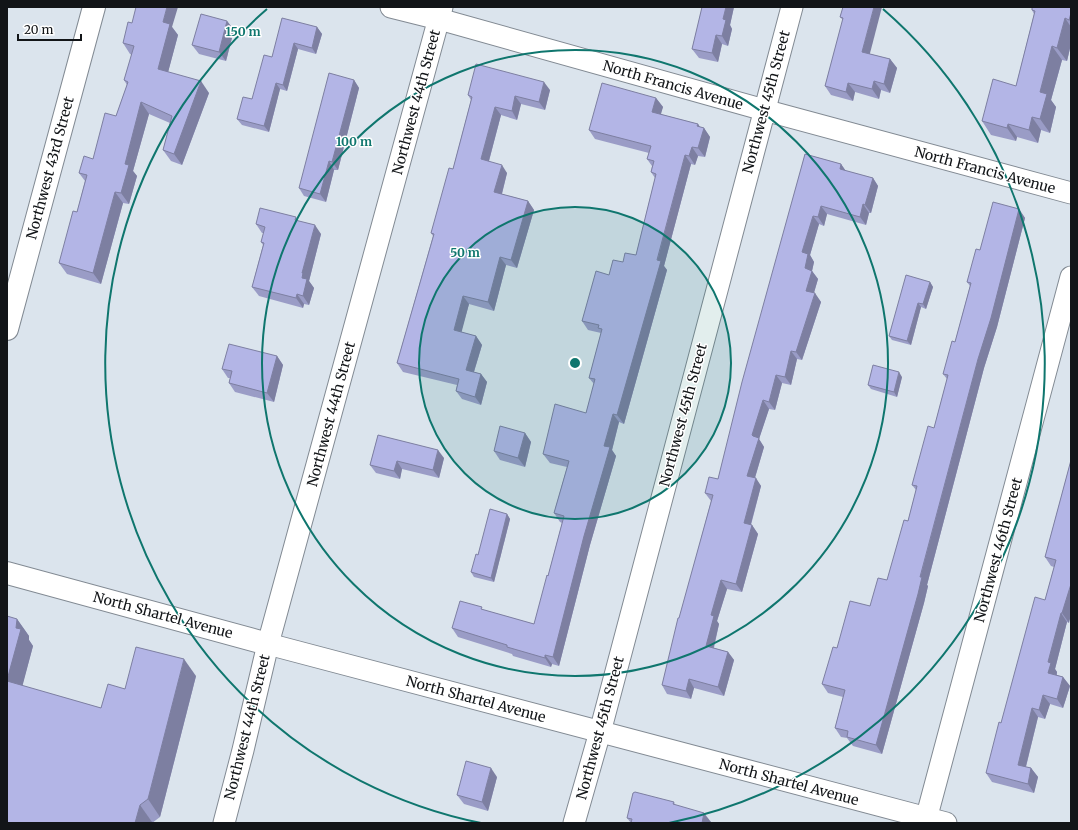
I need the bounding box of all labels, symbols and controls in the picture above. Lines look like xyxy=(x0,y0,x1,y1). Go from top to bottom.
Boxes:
scale bar xyxy=(18,16,81,42)
text: 20 m xyxy=(24,22,53,37)
text: 150 m xyxy=(226,24,261,39)
street label: Northwest 44th Street xyxy=(388,27,444,176)
street label: Northwest 45th Street xyxy=(738,28,794,176)
street label: North Francis Avenue xyxy=(601,56,745,114)
street label: Northwest 43rd Street xyxy=(22,94,78,241)
text: 100 m xyxy=(336,134,372,149)
street label: North Francis Avenue xyxy=(913,143,1057,197)
text: 50 m xyxy=(450,245,480,260)
street label: Northwest 44th Street xyxy=(303,339,359,488)
street label: Northwest 45th Street xyxy=(655,341,711,489)
centre of rings xyxy=(568,356,582,370)
street label: Northwest 46th Street xyxy=(970,475,1026,624)
street label: North Shartel Avenue xyxy=(91,588,235,642)
street label: Northwest 44th Street xyxy=(220,652,274,802)
street label: Northwest 45th Street xyxy=(572,654,628,802)
street label: North Shartel Avenue xyxy=(404,672,548,726)
street label: North Shartel Avenue xyxy=(717,755,861,809)

